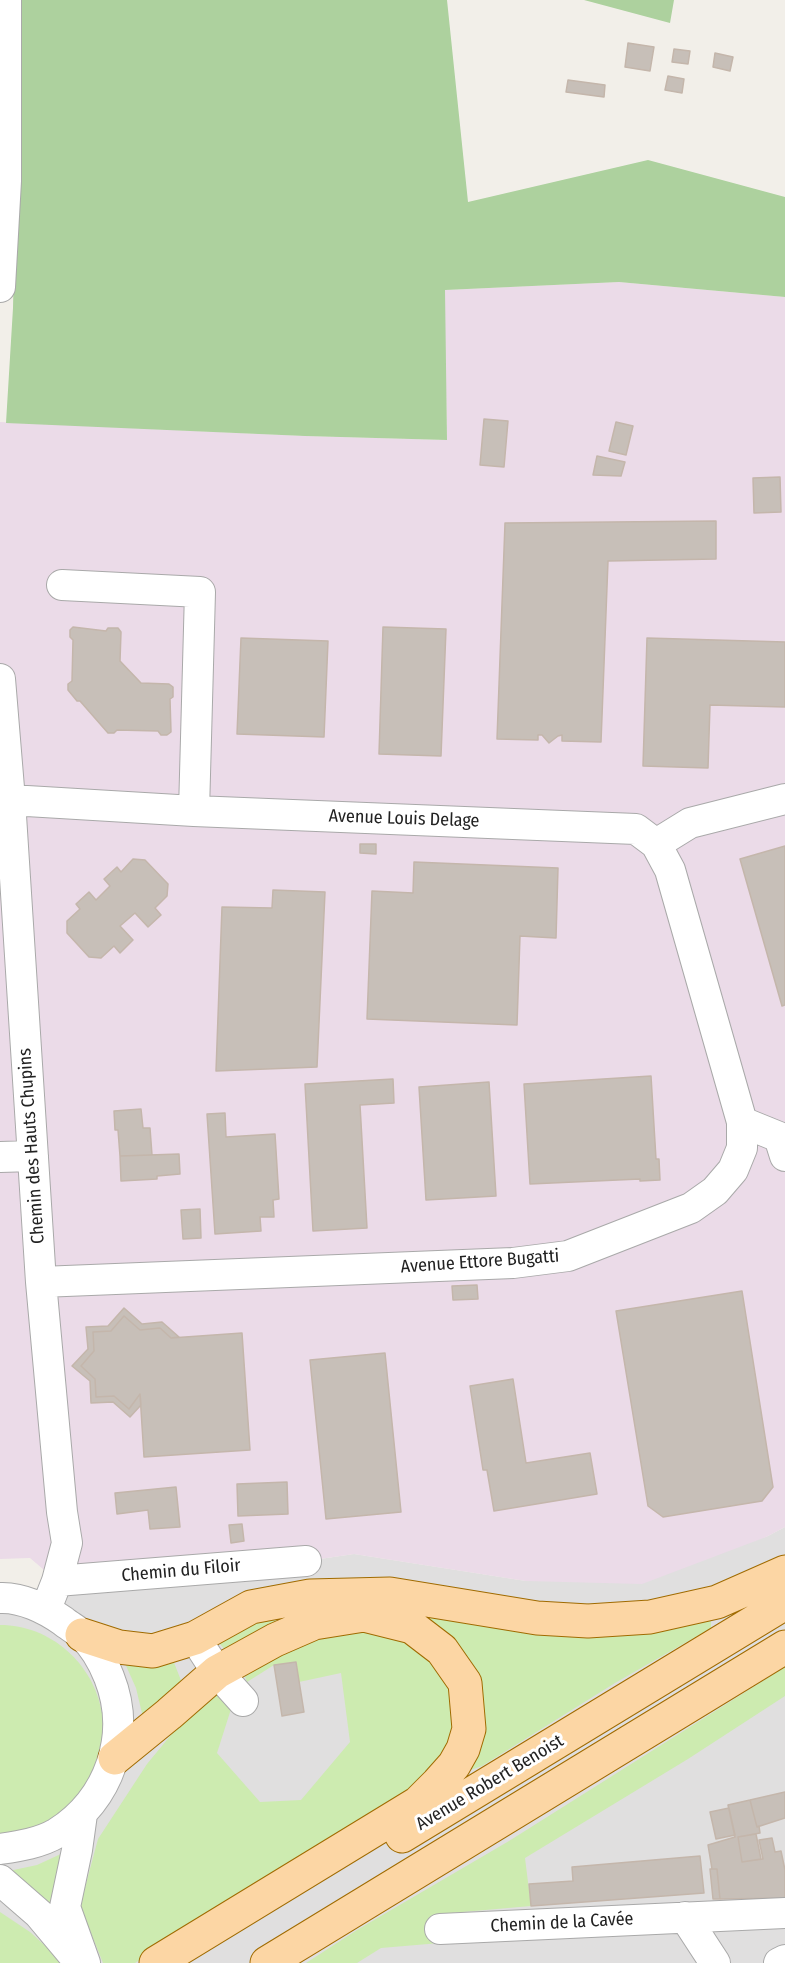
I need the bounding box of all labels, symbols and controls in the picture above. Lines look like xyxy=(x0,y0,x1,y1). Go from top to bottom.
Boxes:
street label: Avenue Louis Delage xyxy=(328,806,480,832)
street label: Chemin des Hauts Chupins xyxy=(14,1047,50,1245)
street label: Avenue Ettore Bugatti xyxy=(400,1246,560,1278)
street label: Chemin du Filoir xyxy=(121,1555,241,1587)
street label: Avenue Robert Benoist xyxy=(412,1730,568,1836)
street label: Chemin de la Cavée xyxy=(490,1908,634,1938)

